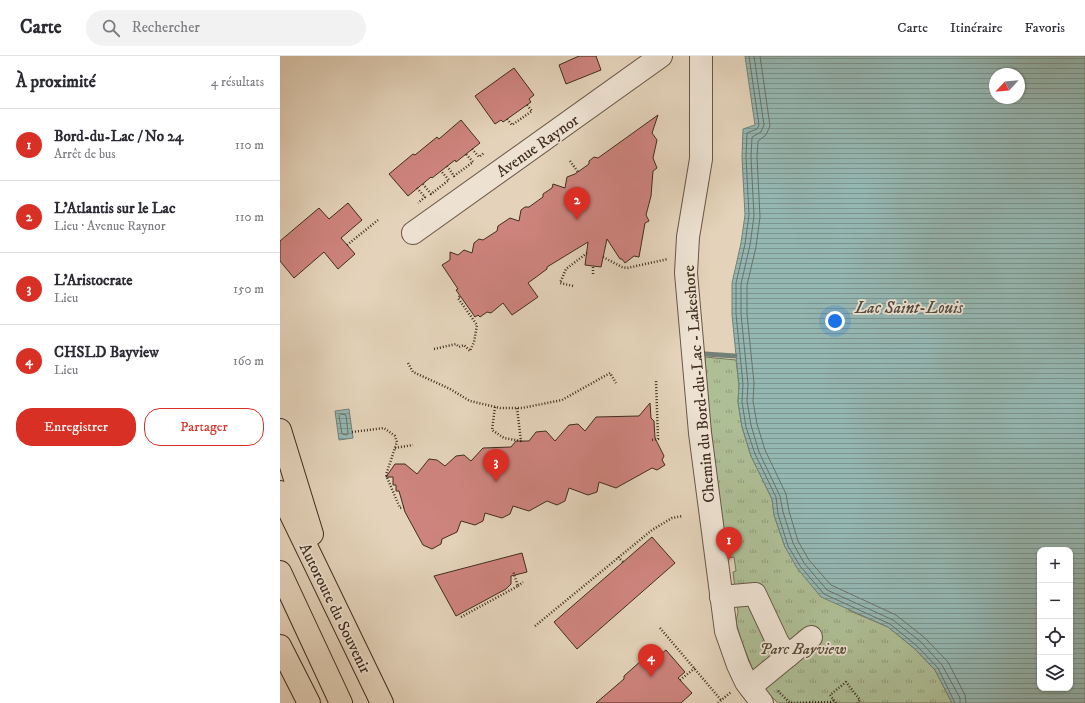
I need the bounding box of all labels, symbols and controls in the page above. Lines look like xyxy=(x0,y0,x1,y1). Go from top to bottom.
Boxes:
search box xyxy=(86,10,366,46)
text: Carte xyxy=(20,16,62,39)
icon: search xyxy=(100,17,122,39)
text: Rechercher xyxy=(132,18,200,37)
text: Carte xyxy=(897,19,928,37)
text: Itinéraire xyxy=(950,19,1003,37)
text: Favoris xyxy=(1025,19,1065,37)
north arrow xyxy=(989,68,1025,104)
text: À proximité xyxy=(16,71,96,93)
text: 4 résultats xyxy=(211,74,264,90)
street label: Avenue Raynor xyxy=(492,110,583,182)
text: Bord-du-Lac / No 24 xyxy=(54,127,183,146)
text: 1 xyxy=(27,137,31,153)
text: 110 m xyxy=(235,137,264,153)
text: Arrêt de bus xyxy=(54,146,116,162)
pin: 2 xyxy=(564,187,590,220)
text: L'Atlantis sur le Lac xyxy=(54,199,175,218)
text: 2 xyxy=(26,209,32,225)
text: 110 m xyxy=(235,209,264,225)
text: Lieu · Avenue Raynor xyxy=(54,218,165,234)
street label: Chemin du Bord-du-Lac - Lakeshore xyxy=(679,264,719,504)
text: L'Aristocrate xyxy=(54,271,133,290)
text: 3 xyxy=(27,281,31,297)
text: 150 m xyxy=(233,281,264,297)
text: Lieu xyxy=(54,290,78,306)
water label: Lac Saint-Louis xyxy=(854,297,964,319)
your location xyxy=(825,311,845,331)
text: CHSLD Bayview xyxy=(54,343,159,362)
text: 4 xyxy=(25,353,33,369)
text: 160 m xyxy=(233,353,264,369)
text: Lieu xyxy=(54,362,78,378)
button: Enregistrer xyxy=(16,408,136,446)
button: Partager xyxy=(144,408,264,446)
pin: 3 xyxy=(483,449,509,482)
pin: 1 xyxy=(716,527,742,560)
street label: Autoroute du Souvenir xyxy=(295,540,375,677)
map controls xyxy=(1037,547,1073,691)
button: + xyxy=(1037,547,1073,583)
button: − xyxy=(1037,583,1073,619)
button: locate xyxy=(1037,619,1073,655)
park label: Parc Bayview xyxy=(759,639,847,659)
pin: 4 xyxy=(638,644,664,677)
button: layers xyxy=(1037,655,1073,691)

